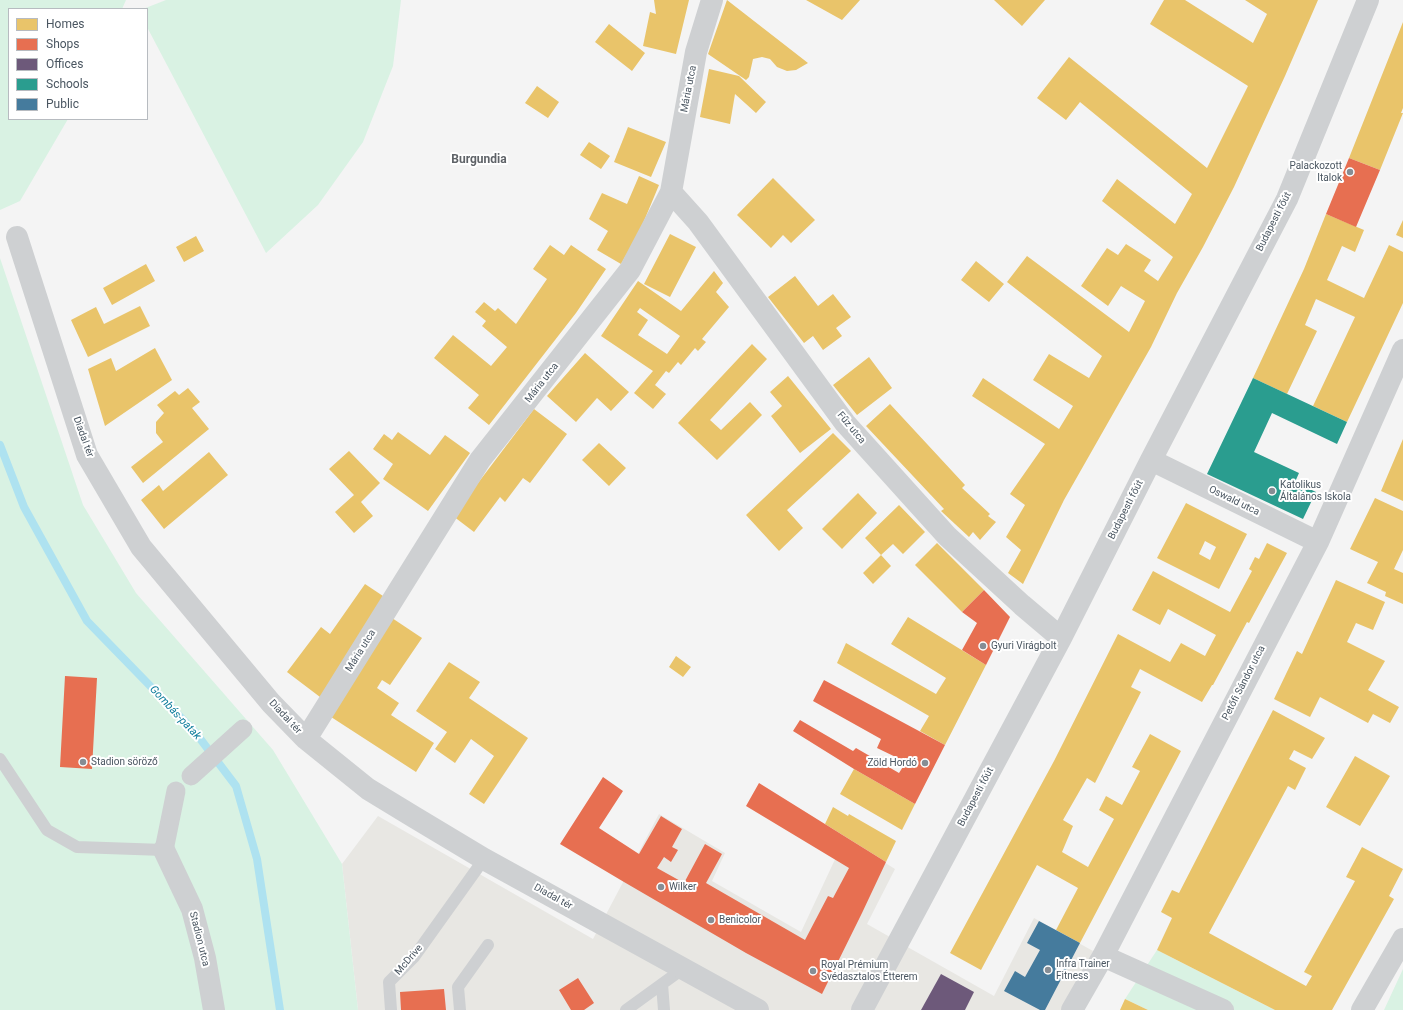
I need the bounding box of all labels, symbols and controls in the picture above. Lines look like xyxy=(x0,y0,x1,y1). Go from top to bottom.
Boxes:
legend xyxy=(8,8,148,120)
text: Homes xyxy=(46,17,84,31)
text: Shops xyxy=(46,37,80,51)
text: Offices xyxy=(46,57,83,71)
street label: Mária utca xyxy=(679,65,699,113)
text: Schools xyxy=(46,77,89,91)
text: Public xyxy=(46,97,79,111)
district label: Burgundia xyxy=(451,153,507,167)
place label: Palackozott Italok xyxy=(1289,160,1342,184)
marker: Palackozott Italok xyxy=(1345,167,1355,177)
street label: Budapesti főút xyxy=(1254,190,1294,254)
street label: Mária utca xyxy=(523,361,561,405)
street label: Fűz utca xyxy=(834,410,868,446)
street label: Diadal tér xyxy=(70,415,96,459)
street label: Budapesti főút xyxy=(1106,478,1146,542)
place label: Katolikus Általános Iskola xyxy=(1280,479,1351,502)
street label: Oswald utca xyxy=(1207,484,1261,518)
marker: Katolikus Általános Iskola xyxy=(1267,486,1277,496)
street label: Mária utca xyxy=(343,628,379,674)
place label: Gyuri Virágbolt xyxy=(991,640,1056,652)
marker: Gyuri Virágbolt xyxy=(978,641,988,651)
street label: Petőfi Sándor utca xyxy=(1220,644,1268,722)
water label: Gombás-patak xyxy=(146,683,204,743)
street label: Diadal tér xyxy=(266,697,304,737)
place label: Stadion söröző xyxy=(91,756,158,768)
marker: Stadion söröző xyxy=(78,757,88,767)
place label: Zöld Hordó xyxy=(867,757,917,769)
marker: Zöld Hordó xyxy=(920,758,930,768)
street label: Budapesti főút xyxy=(955,765,997,829)
street label: Diadal tér xyxy=(532,881,574,913)
place label: Wilker xyxy=(669,881,696,893)
marker: Wilker xyxy=(656,882,666,892)
street label: Stadion utca xyxy=(186,910,212,968)
place label: Benicolor xyxy=(719,914,761,926)
marker: Benicolor xyxy=(706,915,716,925)
street label: McDrive xyxy=(393,942,425,978)
place label: Infra Trainer Fitness xyxy=(1056,958,1110,982)
place label: Royal Prémium Svédasztalos Étterem xyxy=(821,959,918,982)
marker: Infra Trainer Fitness xyxy=(1043,965,1053,975)
marker: Royal Prémium Svédasztalos Étterem xyxy=(808,966,818,976)

